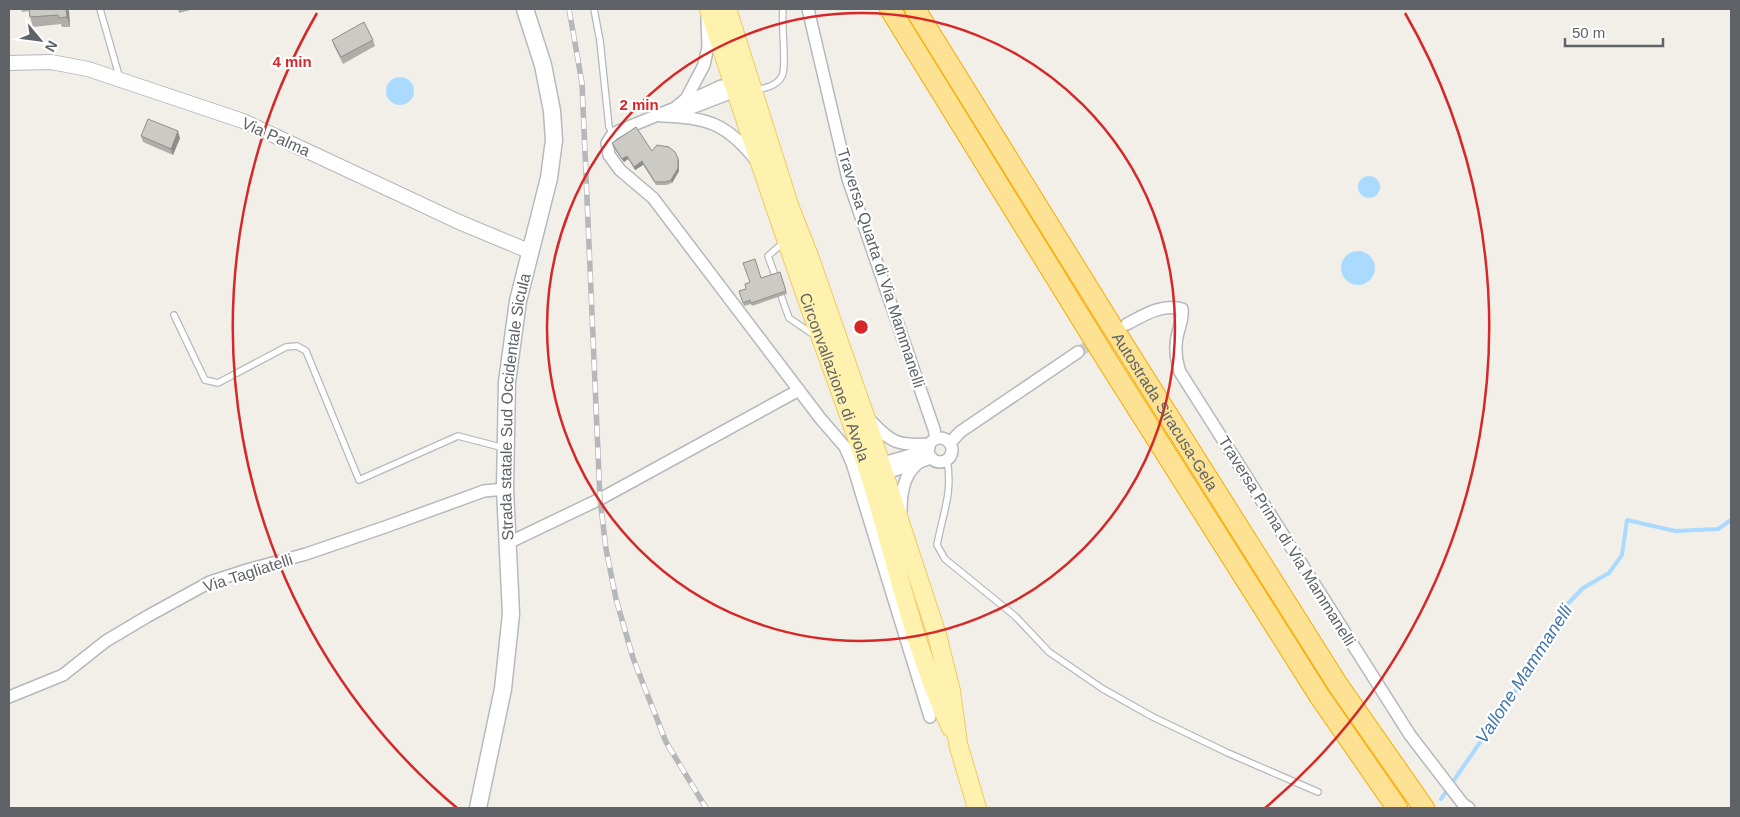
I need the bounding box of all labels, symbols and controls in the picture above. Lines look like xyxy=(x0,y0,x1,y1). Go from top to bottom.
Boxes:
north arrow xyxy=(15,15,65,65)
scale bar xyxy=(1565,15,1662,47)
text: 50 m xyxy=(1572,24,1605,41)
text: N xyxy=(42,38,61,55)
text: 4 min xyxy=(272,53,312,70)
text: 2 min xyxy=(619,96,659,113)
street label: Via Palma xyxy=(239,114,313,160)
street label: Traversa Quarta di Via Mammanelli xyxy=(834,146,928,390)
street label: Strada statale Sud Occidentale Sicula xyxy=(497,271,533,541)
street label: Circonvallazione di Avola xyxy=(797,291,873,464)
centre of rings xyxy=(852,318,870,336)
street label: Autostrada Siracusa-Gela xyxy=(1110,329,1222,494)
street label: Traversa Prima di Via Mammanelli xyxy=(1215,433,1359,649)
street label: Via Tagliatelli xyxy=(201,551,295,595)
water label: Vallone Mammanelli xyxy=(1472,600,1577,747)

